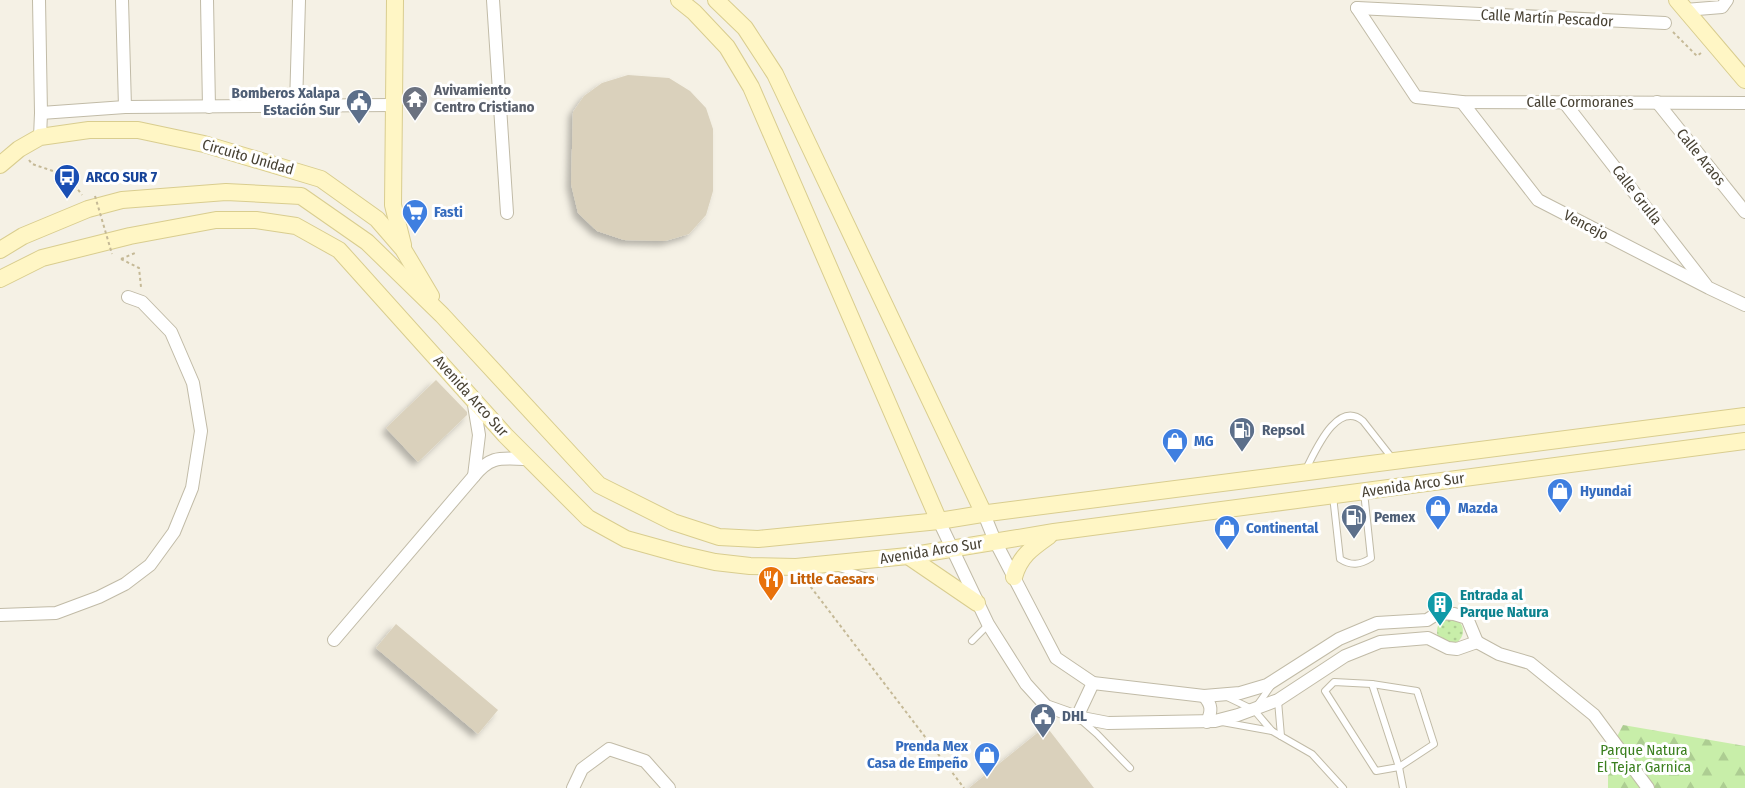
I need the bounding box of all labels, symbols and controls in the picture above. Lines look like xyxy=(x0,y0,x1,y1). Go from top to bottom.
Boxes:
street label: Calle Martín Pescador xyxy=(1480,6,1615,31)
place label: Avivamiento Centro Cristiano xyxy=(433,81,535,116)
place label: Bomberos Xalapa Estación Sur xyxy=(232,84,341,119)
temple icon: Avivamiento Centro Cristiano xyxy=(400,84,430,122)
public building icon: Bomberos Xalapa Estación Sur xyxy=(344,87,374,125)
street label: Calle Cormoranes xyxy=(1526,93,1634,111)
street label: Calle Araos xyxy=(1673,125,1729,189)
street label: Circuito Unidad xyxy=(200,135,296,179)
bus stop icon: ARCO SUR 7 xyxy=(52,162,82,200)
street label: Calle Grulla xyxy=(1608,162,1666,228)
place label: ARCO SUR 7 xyxy=(85,168,158,186)
supermarket icon: Fasti xyxy=(400,197,430,235)
place label: Fasti xyxy=(434,203,463,221)
street label: Vencejo xyxy=(1561,206,1611,244)
street label: Avenida Arco Sur xyxy=(430,352,513,441)
fuel station icon: Repsol xyxy=(1227,415,1257,453)
place label: Repsol xyxy=(1262,421,1306,439)
shop icon: MG xyxy=(1160,426,1190,464)
place label: MG xyxy=(1194,432,1214,450)
street label: Avenida Arco Sur xyxy=(1361,469,1466,501)
shop icon: Hyundai xyxy=(1545,476,1575,514)
place label: Hyundai xyxy=(1580,482,1631,500)
shop icon: Mazda xyxy=(1423,493,1453,531)
place label: Mazda xyxy=(1458,499,1499,517)
fuel station icon: Pemex xyxy=(1339,502,1369,540)
place label: Pemex xyxy=(1374,508,1416,526)
shop icon: Continental xyxy=(1212,513,1242,551)
place label: Continental xyxy=(1246,519,1319,537)
street label: Avenida Arco Sur xyxy=(879,534,984,568)
restaurant icon: Little Caesars xyxy=(756,564,786,602)
place label: Little Caesars xyxy=(790,570,875,588)
place label: Entrada al Parque Natura xyxy=(1460,586,1549,621)
building icon: Entrada al Parque Natura xyxy=(1425,589,1455,627)
public building icon: DHL xyxy=(1028,701,1058,739)
place label: DHL xyxy=(1062,707,1087,725)
place label: Prenda Mex Casa de Empeño xyxy=(867,737,969,772)
shop icon: Prenda Mex Casa de Empeño xyxy=(972,740,1002,778)
park label: Parque Natura El Tejar Garnica xyxy=(1597,741,1691,776)

